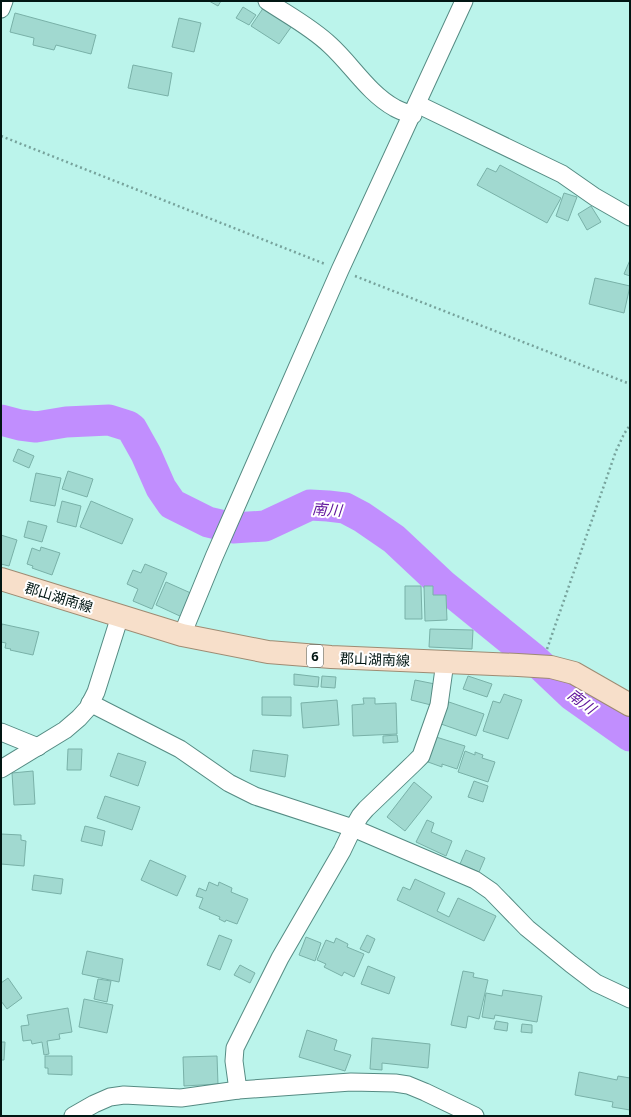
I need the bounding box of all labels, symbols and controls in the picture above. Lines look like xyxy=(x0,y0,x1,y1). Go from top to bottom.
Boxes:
water label: 南川 xyxy=(311,498,345,520)
street label: 郡山湖南線 xyxy=(23,578,95,616)
road number: 6 xyxy=(307,645,323,667)
street label: 郡山湖南線 xyxy=(340,648,410,670)
water label: 南川 xyxy=(564,684,602,719)

